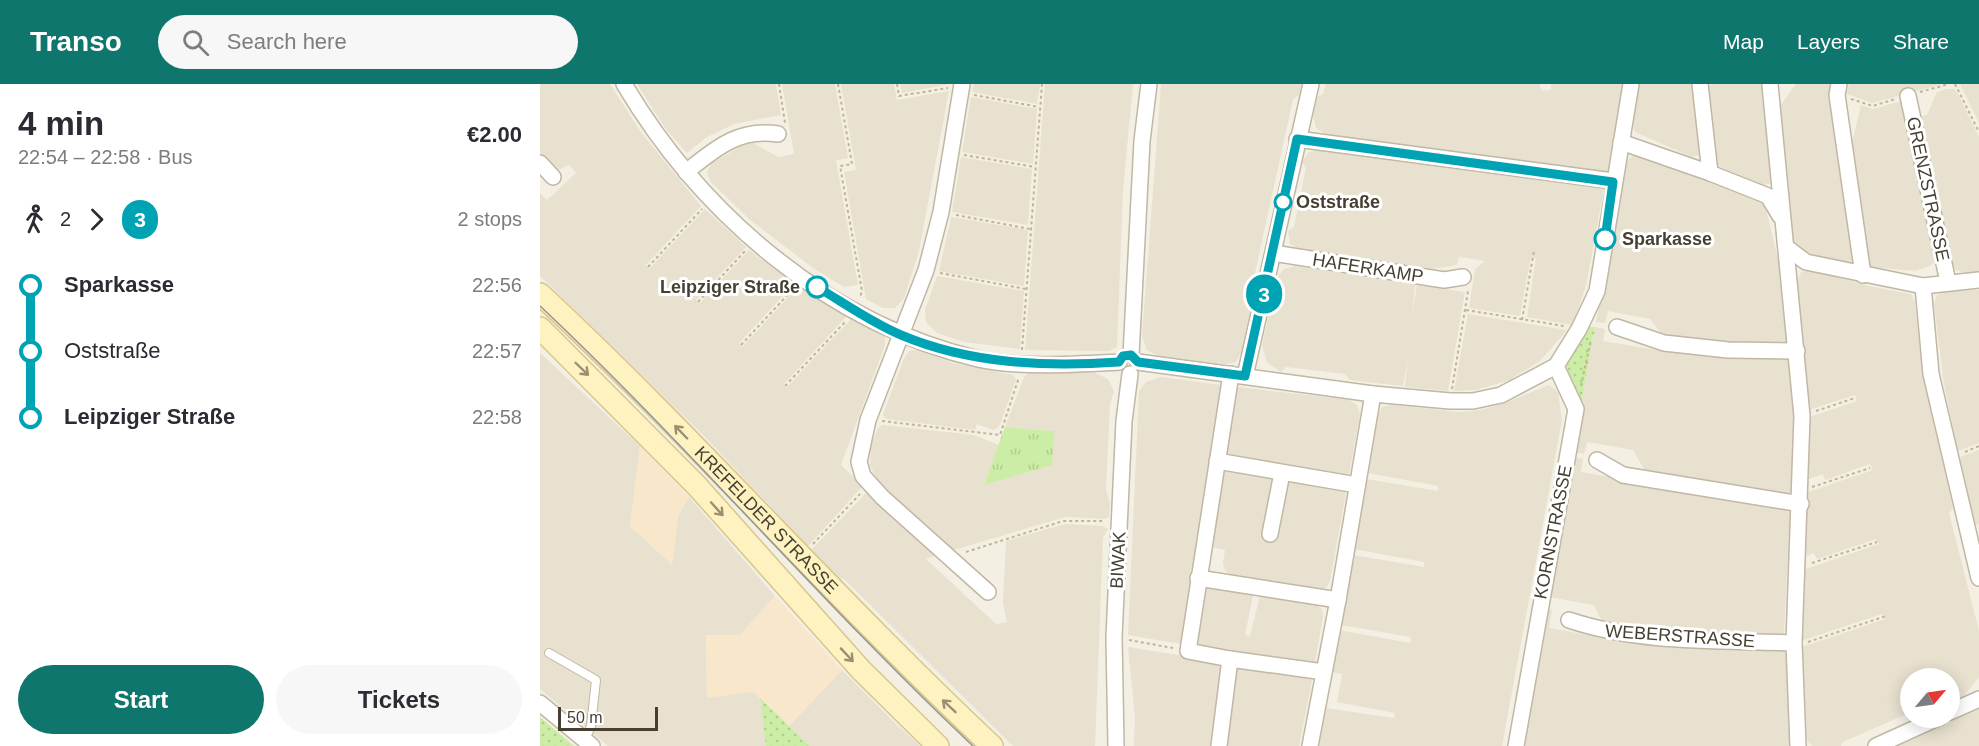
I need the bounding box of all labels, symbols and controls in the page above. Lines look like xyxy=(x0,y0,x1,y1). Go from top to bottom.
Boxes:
search box xyxy=(158,15,578,69)
text: Transo xyxy=(30,26,122,57)
icon: search xyxy=(179,26,212,59)
text: Search here xyxy=(227,29,347,54)
text: Map xyxy=(1723,30,1764,53)
text: Layers xyxy=(1797,30,1860,53)
text: Share xyxy=(1893,30,1949,53)
text: 4 min xyxy=(18,105,104,142)
street label: GRENZSTRASSE xyxy=(1903,115,1953,263)
text: €2.00 xyxy=(467,122,522,147)
text: 22:54 – 22:58 · Bus xyxy=(18,146,193,168)
place label: Oststraße xyxy=(1296,192,1380,212)
marker: Oststraße xyxy=(1274,193,1292,211)
icon: walk xyxy=(18,203,51,236)
icon: forward xyxy=(80,203,113,236)
text: 2 xyxy=(60,208,71,230)
text: 3 xyxy=(134,208,146,231)
text: 2 stops xyxy=(458,208,522,230)
marker: Sparkasse xyxy=(1594,228,1616,250)
place label: Sparkasse xyxy=(1622,229,1712,249)
street label: HAFERKAMP xyxy=(1311,249,1425,287)
text: Sparkasse xyxy=(64,272,174,297)
text: 22:56 xyxy=(472,274,522,296)
line badge: 3 xyxy=(1244,274,1284,314)
marker: Leipziger Straße xyxy=(806,276,828,298)
place label: Leipziger Straße xyxy=(660,277,800,297)
text: 3 xyxy=(1258,283,1270,306)
text: Oststraße xyxy=(64,338,161,363)
text: 22:57 xyxy=(472,340,522,362)
one-way arrow xyxy=(575,362,590,376)
text: Leipziger Straße xyxy=(64,404,235,429)
text: 22:58 xyxy=(472,406,522,428)
one-way arrow xyxy=(673,424,688,439)
street label: KREFELDER STRASSE xyxy=(691,442,842,598)
street label: KORNSTRASSE xyxy=(1530,463,1576,601)
one-way arrow xyxy=(710,502,725,517)
street label: BIWAK xyxy=(1107,531,1129,589)
street label: WEBERSTRASSE xyxy=(1604,621,1756,651)
one-way arrow xyxy=(840,647,854,662)
button: Start xyxy=(18,665,264,734)
button: Tickets xyxy=(276,665,522,734)
north arrow xyxy=(1900,668,1960,728)
map controls xyxy=(1900,668,1960,728)
one-way arrow xyxy=(942,699,957,713)
scale bar xyxy=(558,704,658,732)
text: 50 m xyxy=(567,709,603,726)

